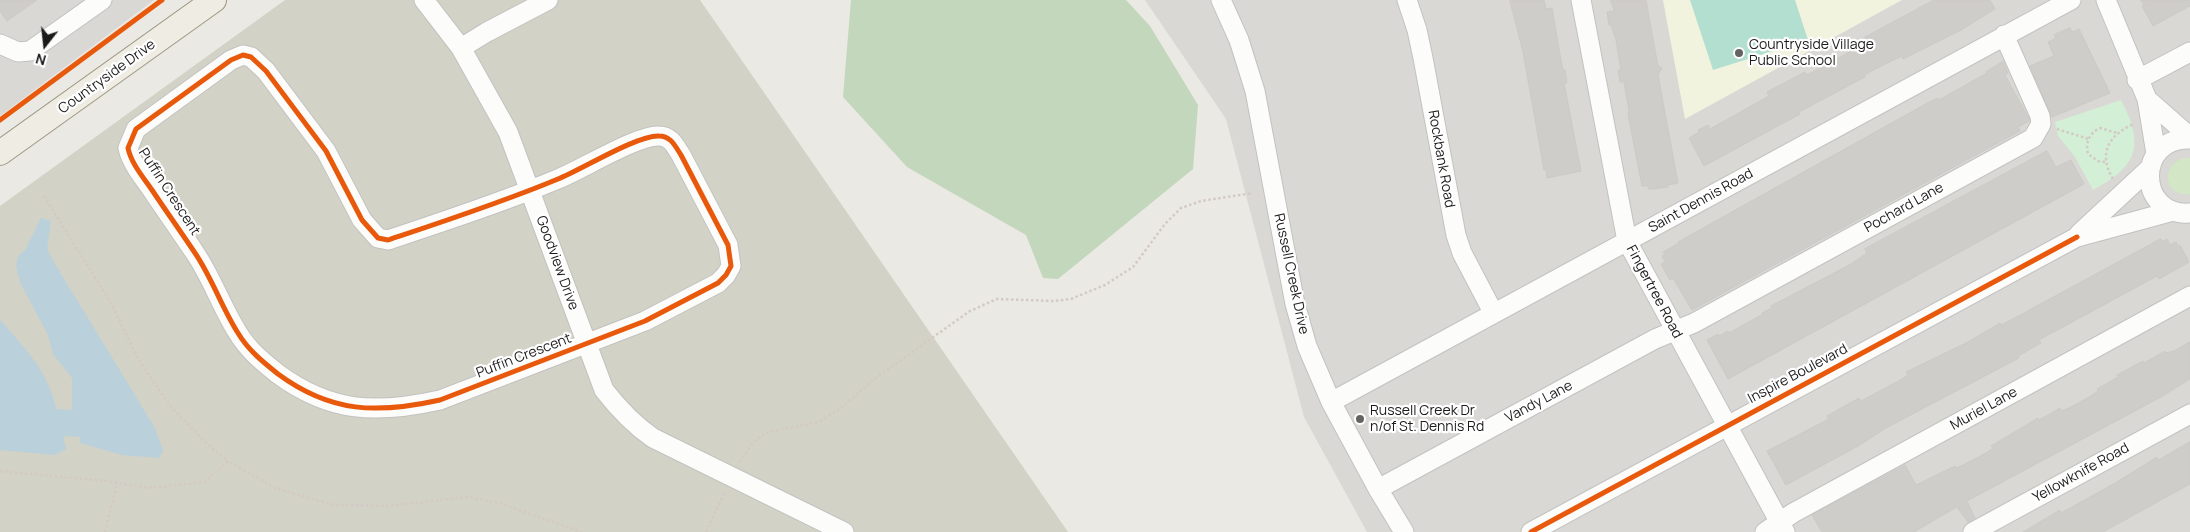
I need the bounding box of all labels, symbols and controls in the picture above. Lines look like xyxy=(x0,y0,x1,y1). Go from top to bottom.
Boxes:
north arrow xyxy=(20,20,70,70)
street label: Countryside Drive xyxy=(55,36,159,118)
place label: Countryside Village Public School xyxy=(1749,37,1874,70)
marker: Countryside Village Public School xyxy=(1733,47,1745,59)
text: N xyxy=(33,49,48,70)
street label: Rockbank Road xyxy=(1424,109,1458,209)
street label: Puffin Crescent xyxy=(135,145,203,239)
street label: Saint Dennis Road xyxy=(1646,165,1756,237)
street label: Pochard Lane xyxy=(1861,179,1947,237)
street label: Russell Creek Drive xyxy=(1270,212,1312,336)
street label: Goodview Drive xyxy=(532,213,582,313)
street label: Fingertree Road xyxy=(1622,243,1686,341)
street label: Puffin Crescent xyxy=(474,330,574,382)
street label: Inspire Boulevard xyxy=(1745,341,1851,407)
street label: Vandy Lane xyxy=(1503,377,1575,427)
street label: Muriel Lane xyxy=(1948,384,2020,434)
place label: Russell Creek Dr n/of St. Dennis Rd xyxy=(1370,403,1484,436)
marker: Russell Creek Dr n/of St. Dennis Rd xyxy=(1354,413,1366,425)
street label: Yellowknife Road xyxy=(2030,440,2132,506)

